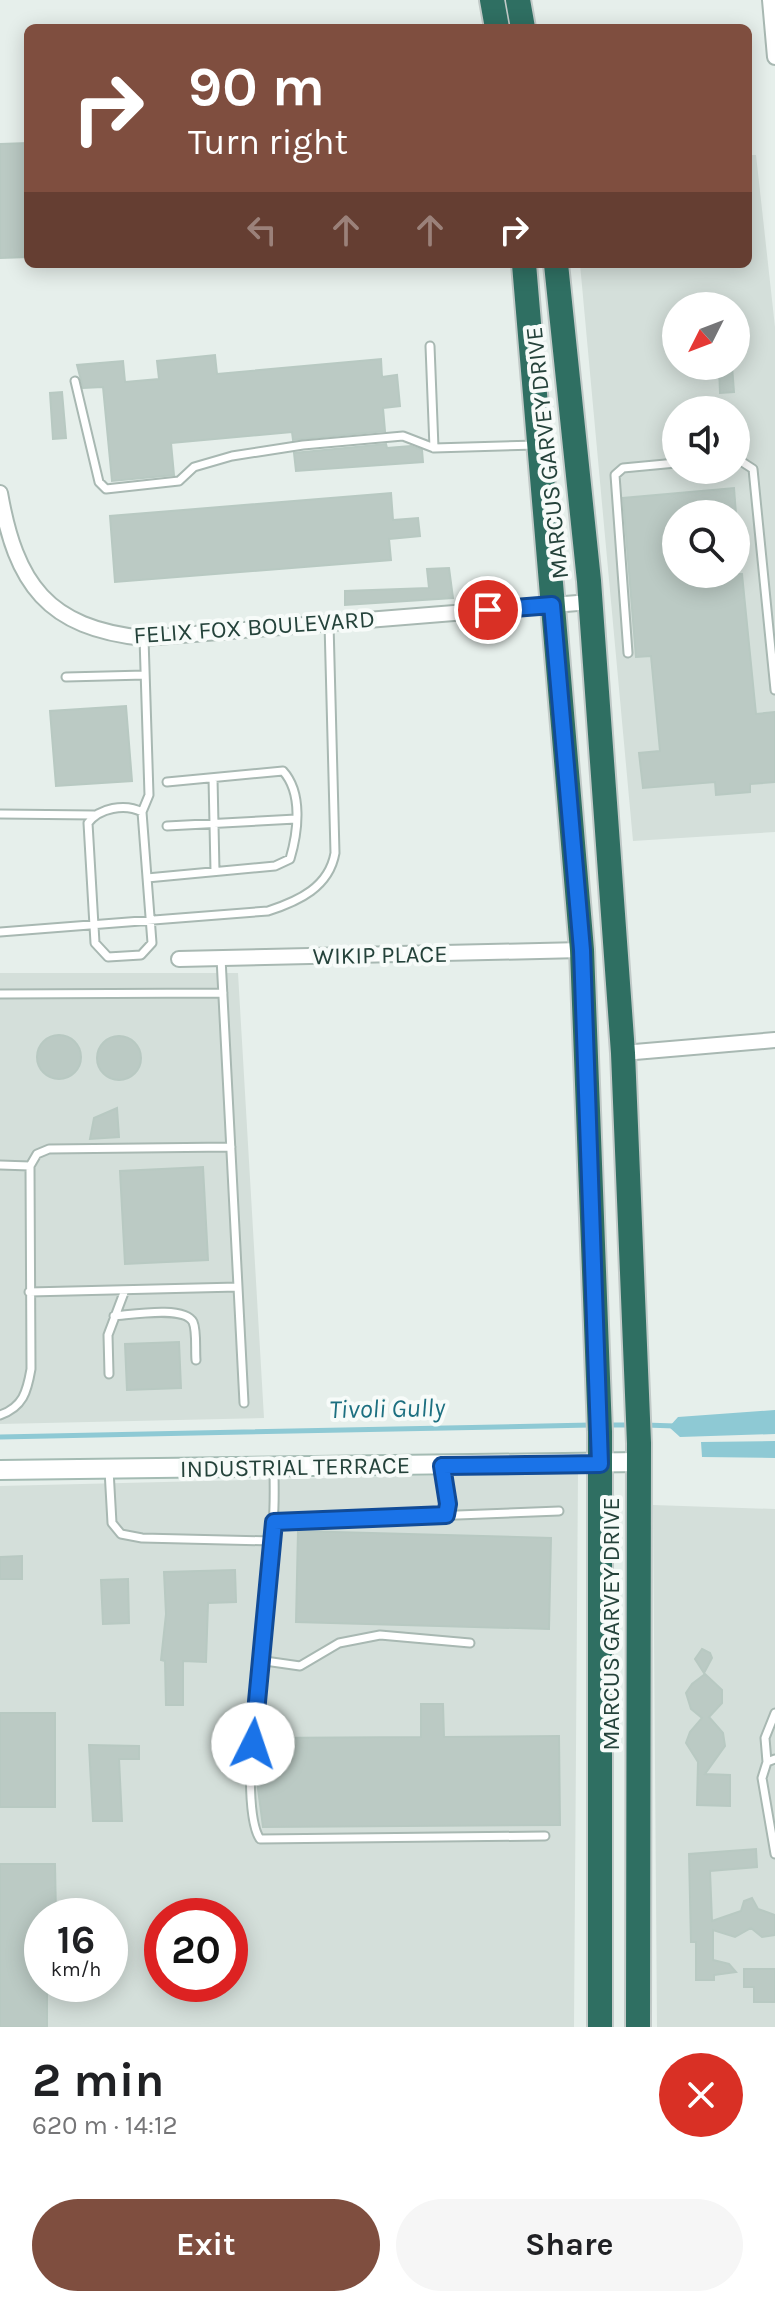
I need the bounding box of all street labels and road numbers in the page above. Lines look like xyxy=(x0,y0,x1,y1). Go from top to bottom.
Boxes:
street label: MARCUS GARVEY DRIVE xyxy=(520,325,574,581)
street label: FELIX FOX BOULEVARD xyxy=(132,605,376,649)
street label: WIKIP PLACE xyxy=(312,940,448,970)
street label: INDUSTRIAL TERRACE xyxy=(180,1451,410,1483)
street label: MARCUS GARVEY DRIVE xyxy=(597,1497,625,1751)

